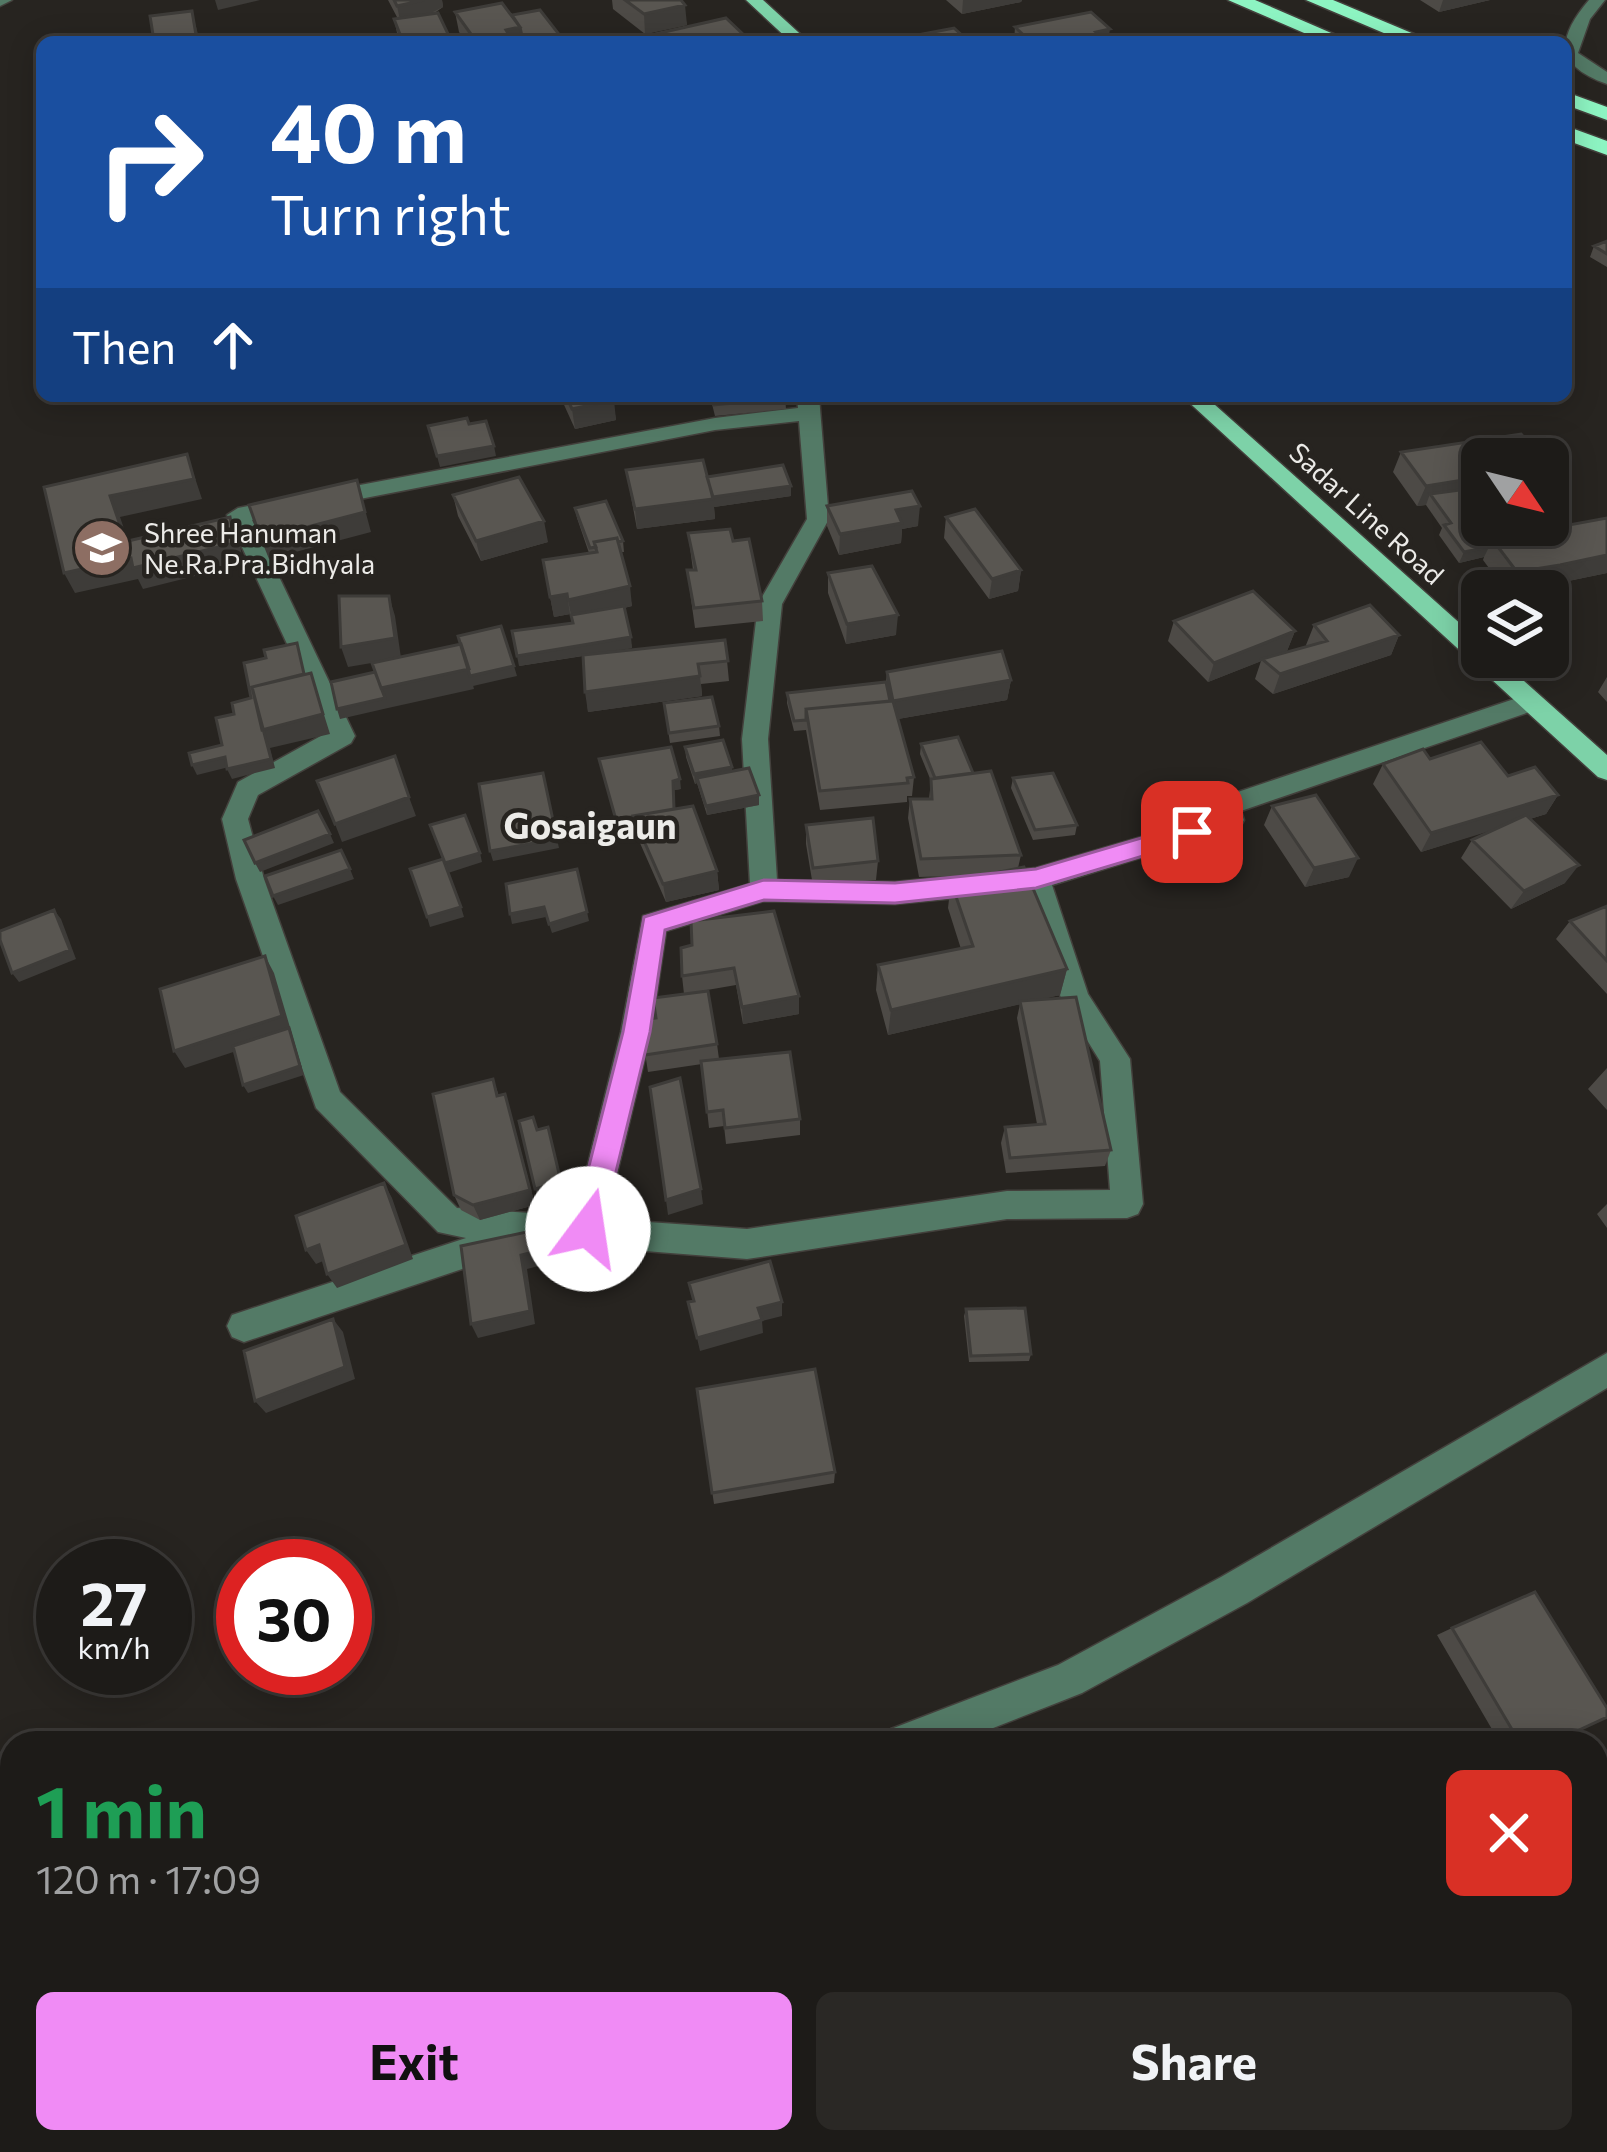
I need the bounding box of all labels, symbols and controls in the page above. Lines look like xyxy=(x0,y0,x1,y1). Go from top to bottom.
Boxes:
text: 40 m xyxy=(270,78,467,180)
icon: right xyxy=(72,84,228,240)
text: Turn right xyxy=(270,180,511,246)
icon: ahead xyxy=(200,312,266,378)
text: Then xyxy=(72,318,176,373)
street label: Sadar Line Road xyxy=(1283,435,1451,591)
north arrow xyxy=(1461,438,1569,546)
map controls xyxy=(1461,438,1569,678)
place label: Shree Hanuman Ne.Ra.Pra.Bidhyala xyxy=(144,516,375,580)
school or university icon: Shree Hanuman Ne.Ra.Pra.Bidhyala xyxy=(71,517,133,579)
button: layers xyxy=(1461,570,1569,678)
pin xyxy=(1141,781,1243,883)
icon: arrive xyxy=(1159,799,1225,865)
district label: Gosaigaun xyxy=(503,802,677,846)
position arrow xyxy=(525,1166,651,1292)
speed limit sign: 30 xyxy=(216,1539,372,1695)
text: 27 xyxy=(81,1565,147,1638)
text: km/h xyxy=(78,1628,150,1665)
text: 1 min xyxy=(36,1765,207,1853)
button: close xyxy=(1446,1770,1572,1896)
text: 120 m · 17:09 xyxy=(36,1854,261,1902)
button: Exit xyxy=(36,1992,792,2130)
button: Share xyxy=(816,1992,1572,2130)

